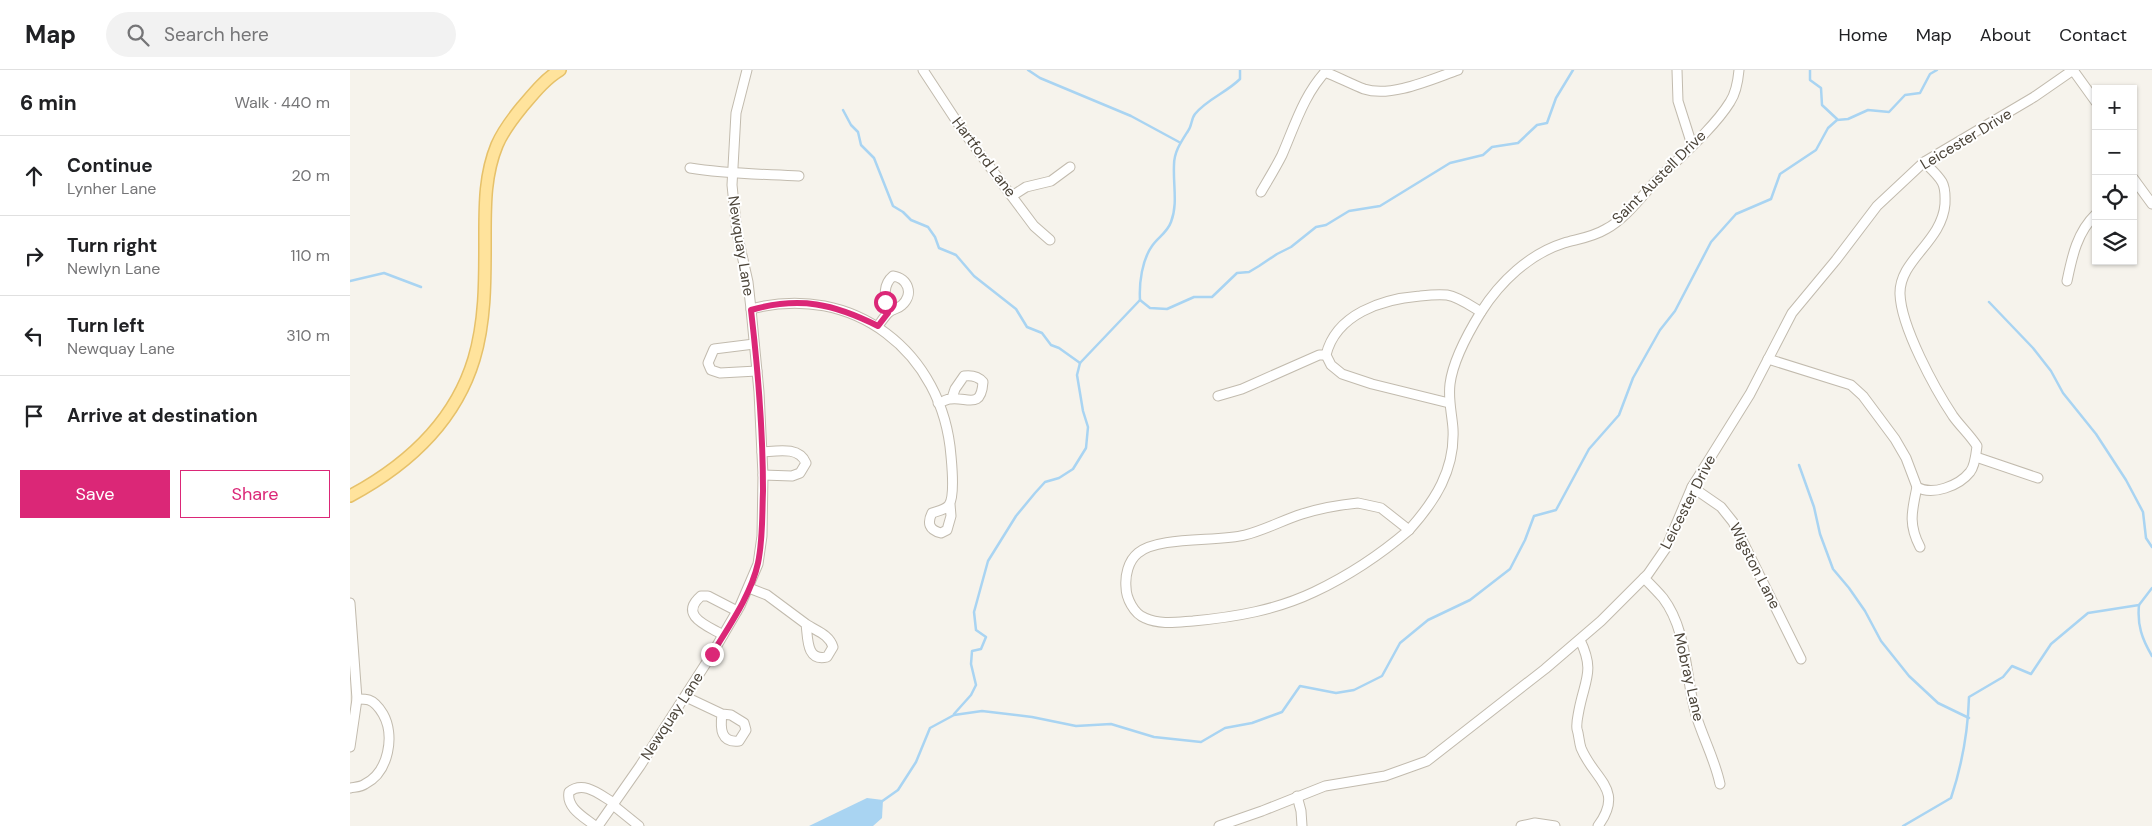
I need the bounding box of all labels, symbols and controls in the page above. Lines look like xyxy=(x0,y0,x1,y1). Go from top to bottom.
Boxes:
search box xyxy=(106,12,456,57)
text: Map xyxy=(25,19,76,50)
icon: search xyxy=(124,21,152,49)
text: Search here xyxy=(164,22,269,47)
text: Home xyxy=(1838,23,1888,47)
text: Map xyxy=(1916,23,1952,47)
text: About xyxy=(1980,23,2031,47)
text: Contact xyxy=(2059,23,2127,47)
map controls xyxy=(2092,85,2137,265)
button: + xyxy=(2092,85,2137,130)
text: 6 min xyxy=(20,89,77,117)
text: Walk · 440 m xyxy=(234,92,330,113)
street label: Leicester Drive xyxy=(1917,104,2015,174)
street label: Hartford Lane xyxy=(947,113,1021,201)
street label: Saint Austell Drive xyxy=(1608,126,1710,228)
button: − xyxy=(2092,130,2137,175)
text: Continue xyxy=(67,153,153,178)
icon: ahead xyxy=(20,162,48,190)
text: 20 m xyxy=(291,165,330,186)
button: locate xyxy=(2092,175,2137,220)
text: Lynher Lane xyxy=(67,178,156,199)
street label: Newquay Lane xyxy=(723,194,759,298)
button: layers xyxy=(2092,220,2137,265)
text: Turn right xyxy=(67,233,157,258)
icon: right xyxy=(20,242,48,270)
text: 110 m xyxy=(291,245,330,266)
text: Newlyn Lane xyxy=(67,258,160,279)
route start xyxy=(874,291,897,314)
text: Turn left xyxy=(67,313,145,338)
icon: left xyxy=(20,322,48,350)
text: 310 m xyxy=(286,325,330,346)
text: Newquay Lane xyxy=(67,338,175,359)
icon: arrive xyxy=(20,402,48,430)
text: Arrive at destination xyxy=(67,403,258,428)
street label: Leicester Drive xyxy=(1656,451,1720,553)
button: Save xyxy=(20,470,170,518)
button: Share xyxy=(180,470,330,518)
street label: Wigston Lane xyxy=(1725,520,1785,612)
street label: Mobray Lane xyxy=(1669,631,1709,723)
route end xyxy=(701,643,724,666)
street label: Newquay Lane xyxy=(636,668,708,764)

